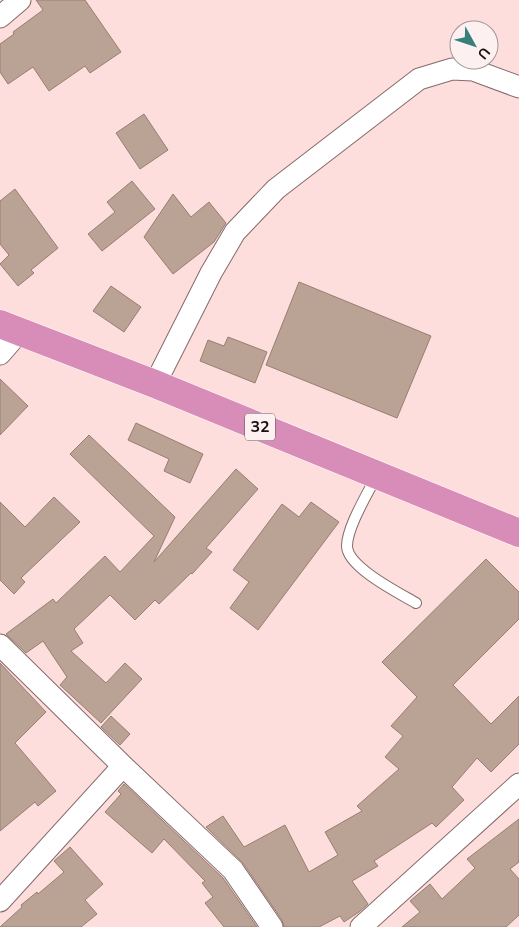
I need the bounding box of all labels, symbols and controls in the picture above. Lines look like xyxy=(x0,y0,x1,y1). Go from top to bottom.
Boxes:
north arrow xyxy=(449,20,499,70)
text: U xyxy=(473,43,494,63)
road number: 32 xyxy=(245,414,275,441)

